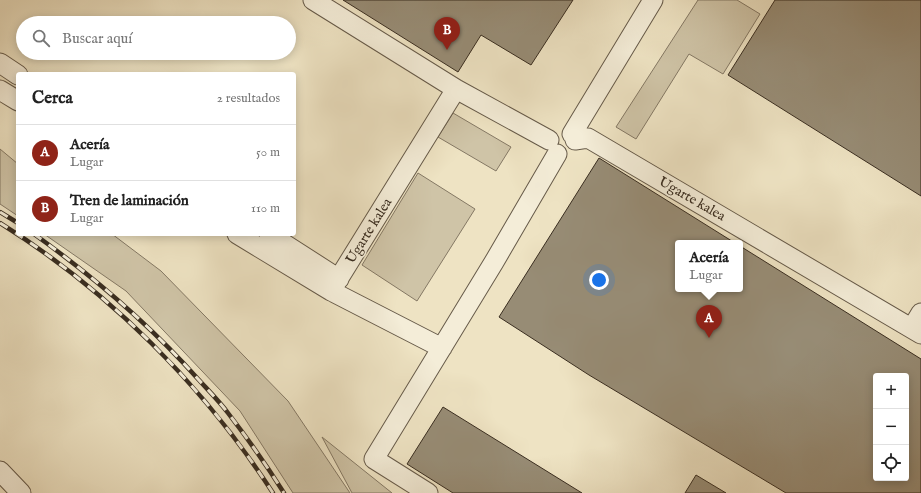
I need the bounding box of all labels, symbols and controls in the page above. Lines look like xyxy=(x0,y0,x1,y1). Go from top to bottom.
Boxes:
search box xyxy=(16,16,296,60)
pin: B xyxy=(434,17,460,50)
icon: search xyxy=(30,27,52,49)
text: Buscar aquí xyxy=(62,29,132,48)
text: Cerca xyxy=(32,88,73,109)
text: 2 resultados xyxy=(217,90,280,107)
text: Acería xyxy=(70,135,109,154)
text: A xyxy=(41,144,49,161)
text: 50 m xyxy=(256,144,280,161)
text: Lugar xyxy=(70,154,103,171)
street label: Ugarte kalea xyxy=(655,173,729,226)
text: Tren de laminación xyxy=(70,191,189,210)
street label: Ugarte kalea xyxy=(342,194,397,267)
text: B xyxy=(41,200,49,217)
text: 110 m xyxy=(251,200,280,217)
text: Lugar xyxy=(70,210,103,227)
popup xyxy=(675,240,743,292)
text: Acería xyxy=(689,248,729,267)
text: Lugar xyxy=(689,267,723,284)
your location xyxy=(589,270,609,290)
pin: A xyxy=(696,305,722,338)
map controls xyxy=(873,373,909,481)
button: + xyxy=(873,373,909,409)
button: − xyxy=(873,409,909,445)
button: locate xyxy=(873,445,909,481)

